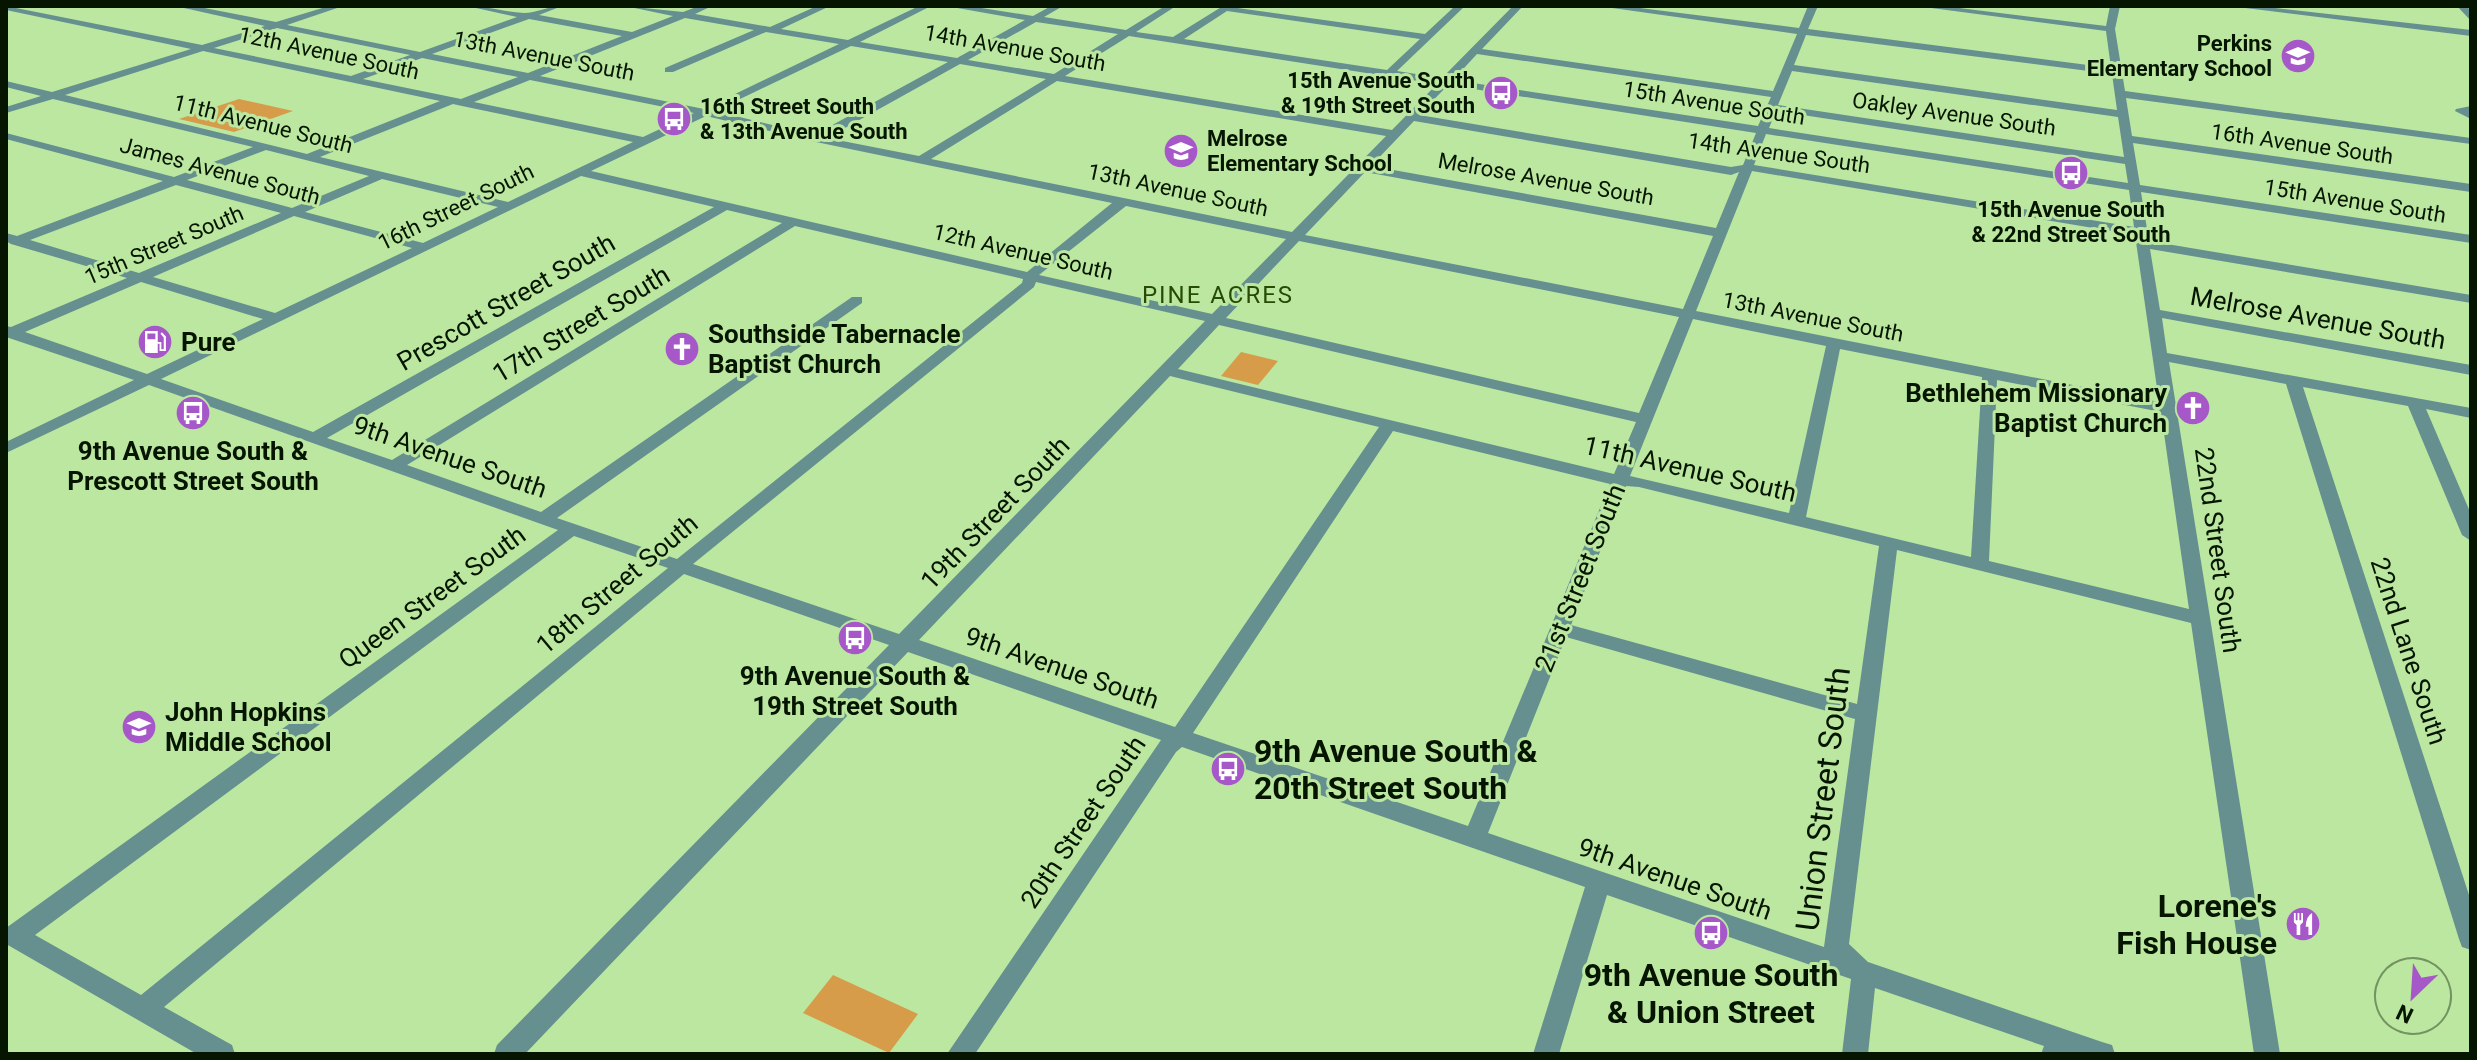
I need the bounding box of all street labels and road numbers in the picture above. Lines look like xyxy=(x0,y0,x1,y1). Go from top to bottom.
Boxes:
street label: 14th Avenue South xyxy=(922,20,1108,76)
street label: 12th Avenue South xyxy=(236,22,422,84)
street label: 13th Avenue South xyxy=(451,26,637,86)
street label: 15th Avenue South xyxy=(1621,76,1807,130)
street label: Oakley Avenue South xyxy=(1851,87,2057,141)
street label: 11th Avenue South xyxy=(171,90,355,158)
street label: 16th Avenue South xyxy=(2209,119,2395,169)
street label: 14th Avenue South xyxy=(1686,128,1872,178)
street label: James Avenue South xyxy=(117,132,323,210)
street label: Melrose Avenue South xyxy=(1436,148,1656,210)
street label: 16th Street South xyxy=(374,158,538,256)
street label: 13th Avenue South xyxy=(1085,159,1271,221)
street label: 15th Avenue South xyxy=(2262,174,2448,228)
street label: 15th Street South xyxy=(81,200,247,290)
street label: 12th Avenue South xyxy=(931,219,1115,285)
street label: Prescott Street South xyxy=(392,227,620,377)
street label: 17th Street South xyxy=(487,259,675,389)
street label: Melrose Avenue South xyxy=(2188,281,2448,355)
street label: 13th Avenue South xyxy=(1720,287,1906,347)
street label: 9th Avenue South xyxy=(349,410,551,504)
street label: 19th Street South xyxy=(914,430,1076,596)
street label: 11th Avenue South xyxy=(1581,430,1799,508)
street label: 22nd Street South xyxy=(2189,445,2247,655)
street label: 21st Street South xyxy=(1529,480,1631,676)
street label: 18th Street South xyxy=(530,508,704,660)
street label: Queen Street South xyxy=(333,519,531,675)
street label: 22nd Lane South xyxy=(2365,554,2453,748)
street label: 9th Avenue South xyxy=(961,621,1163,715)
street label: Union Street South xyxy=(1788,665,1858,933)
street label: 20th Street South xyxy=(1014,730,1152,914)
street label: 9th Avenue South xyxy=(1574,832,1776,926)

